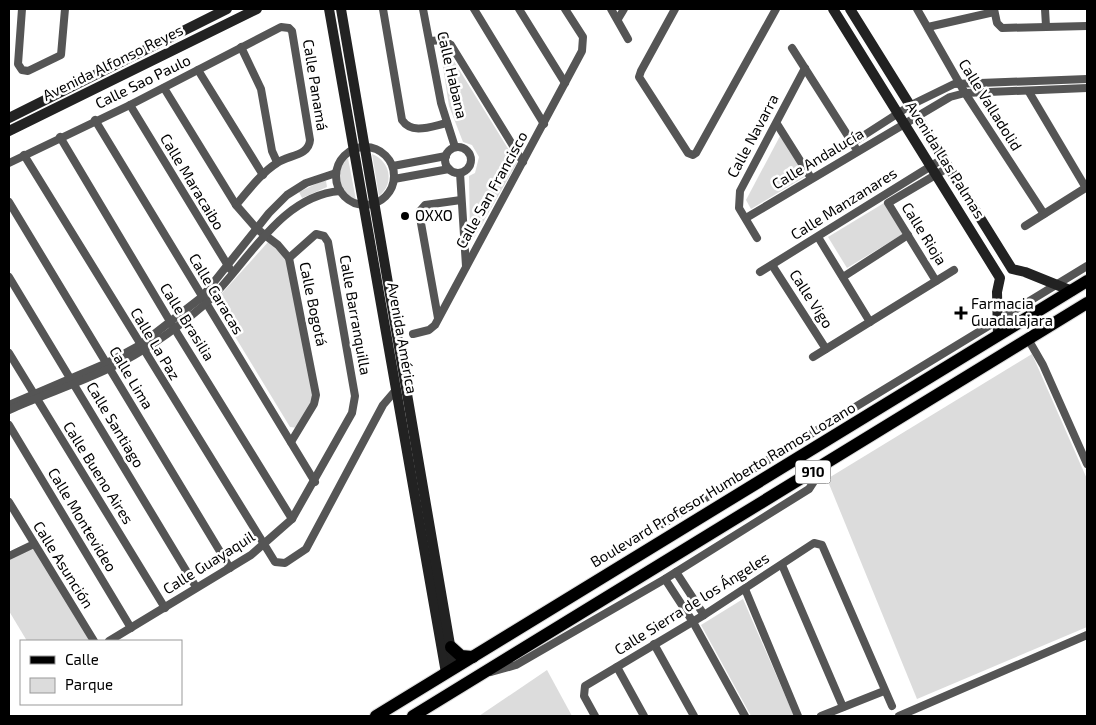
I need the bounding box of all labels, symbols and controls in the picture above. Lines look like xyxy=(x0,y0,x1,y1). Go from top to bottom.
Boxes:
street label: Avenida Alfonso Reyes xyxy=(39,20,186,104)
street label: Calle Habana xyxy=(434,29,472,120)
street label: Calle Panamá xyxy=(300,38,332,132)
street label: Calle Sao Paulo xyxy=(92,50,193,112)
street label: Calle Valladolid xyxy=(955,55,1026,154)
street label: Calle Navarra xyxy=(723,91,782,180)
street label: Avenida Las Palmas xyxy=(902,97,989,221)
street label: Calle Andalucía xyxy=(768,124,867,193)
street label: Calle San Francisco xyxy=(451,128,531,251)
street label: Calle Maracaibo xyxy=(157,130,229,233)
street label: Calle Manzanares xyxy=(787,163,900,243)
street label: Calle Rioja xyxy=(898,199,951,269)
place label: OXXO xyxy=(415,206,453,224)
marker: OXXO xyxy=(399,210,411,222)
street label: Calle Caracas xyxy=(186,250,248,337)
street label: Calle Barranquilla xyxy=(337,253,375,376)
street label: Calle Bogotá xyxy=(296,260,332,348)
street label: Calle Vigo xyxy=(786,266,837,331)
street label: Calle Brasilia xyxy=(157,279,219,364)
street label: Avenida América xyxy=(384,281,422,395)
place label: Farmacia Guadalajara xyxy=(971,294,1053,330)
street label: Calle La Paz xyxy=(127,304,184,383)
marker: Farmacia Guadalajara xyxy=(955,307,967,319)
street label: Calle Lima xyxy=(106,343,158,412)
street label: Calle Santiago xyxy=(83,378,149,471)
street label: Boulevard Profesor Humberto Ramos Lozano xyxy=(587,398,858,571)
street label: Calle Bueno Aires xyxy=(60,418,138,527)
road number: 910 xyxy=(796,461,830,484)
street label: Calle Montevideo xyxy=(45,464,121,575)
street label: Calle Asunción xyxy=(30,518,98,611)
street label: Calle Guayaquil xyxy=(159,526,258,598)
street label: Calle Sierra de los Ángeles xyxy=(611,548,772,658)
legend xyxy=(20,640,182,705)
text: Calle xyxy=(65,650,99,668)
text: Parque xyxy=(65,675,113,693)

